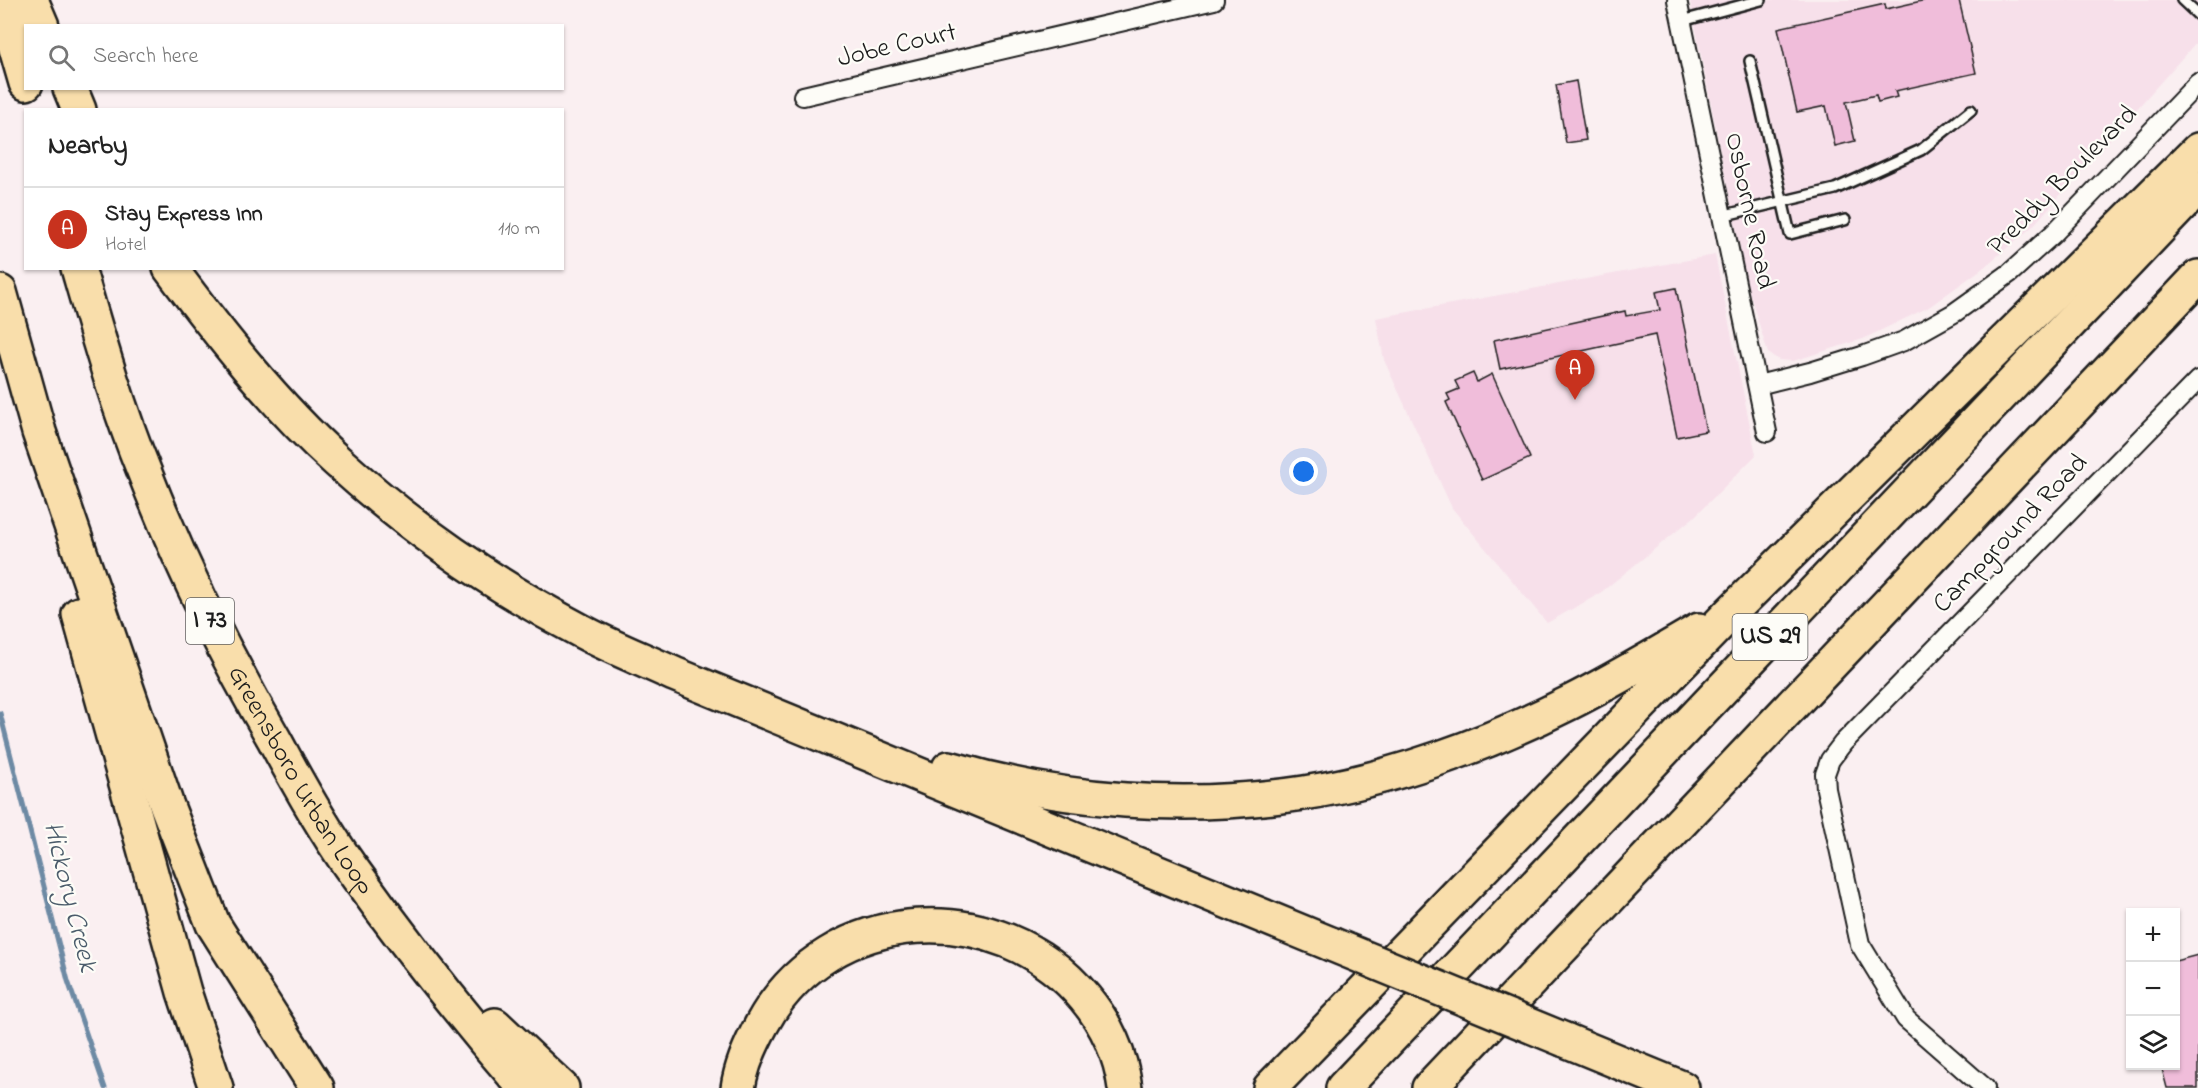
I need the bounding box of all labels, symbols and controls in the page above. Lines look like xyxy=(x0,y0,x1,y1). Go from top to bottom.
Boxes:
street label: Jobe Court xyxy=(834,13,960,79)
search box xyxy=(24,24,564,90)
icon: search xyxy=(45,41,78,74)
text: Search here xyxy=(93,41,198,73)
street label: Preddy Boulevard xyxy=(1979,97,2147,265)
text: Nearby xyxy=(48,128,127,166)
street label: Osborne Road xyxy=(1713,129,1785,293)
text: Stay Express Inn xyxy=(105,199,263,231)
text: A xyxy=(61,215,74,244)
text: 110 m xyxy=(498,215,540,244)
text: Hotel xyxy=(105,231,146,260)
pin: A xyxy=(1556,350,1594,400)
street label: Campground Road xyxy=(1924,445,2098,623)
your location xyxy=(1289,457,1318,486)
road number: I 73 xyxy=(186,598,234,644)
road number: US 29 xyxy=(1732,614,1808,660)
street label: Greensboro Urban Loop xyxy=(217,659,384,903)
water label: Hickory Creek xyxy=(31,818,108,978)
map controls xyxy=(2126,908,2180,1070)
button: + xyxy=(2126,908,2180,962)
button: − xyxy=(2126,962,2180,1016)
button: layers xyxy=(2126,1016,2180,1070)

